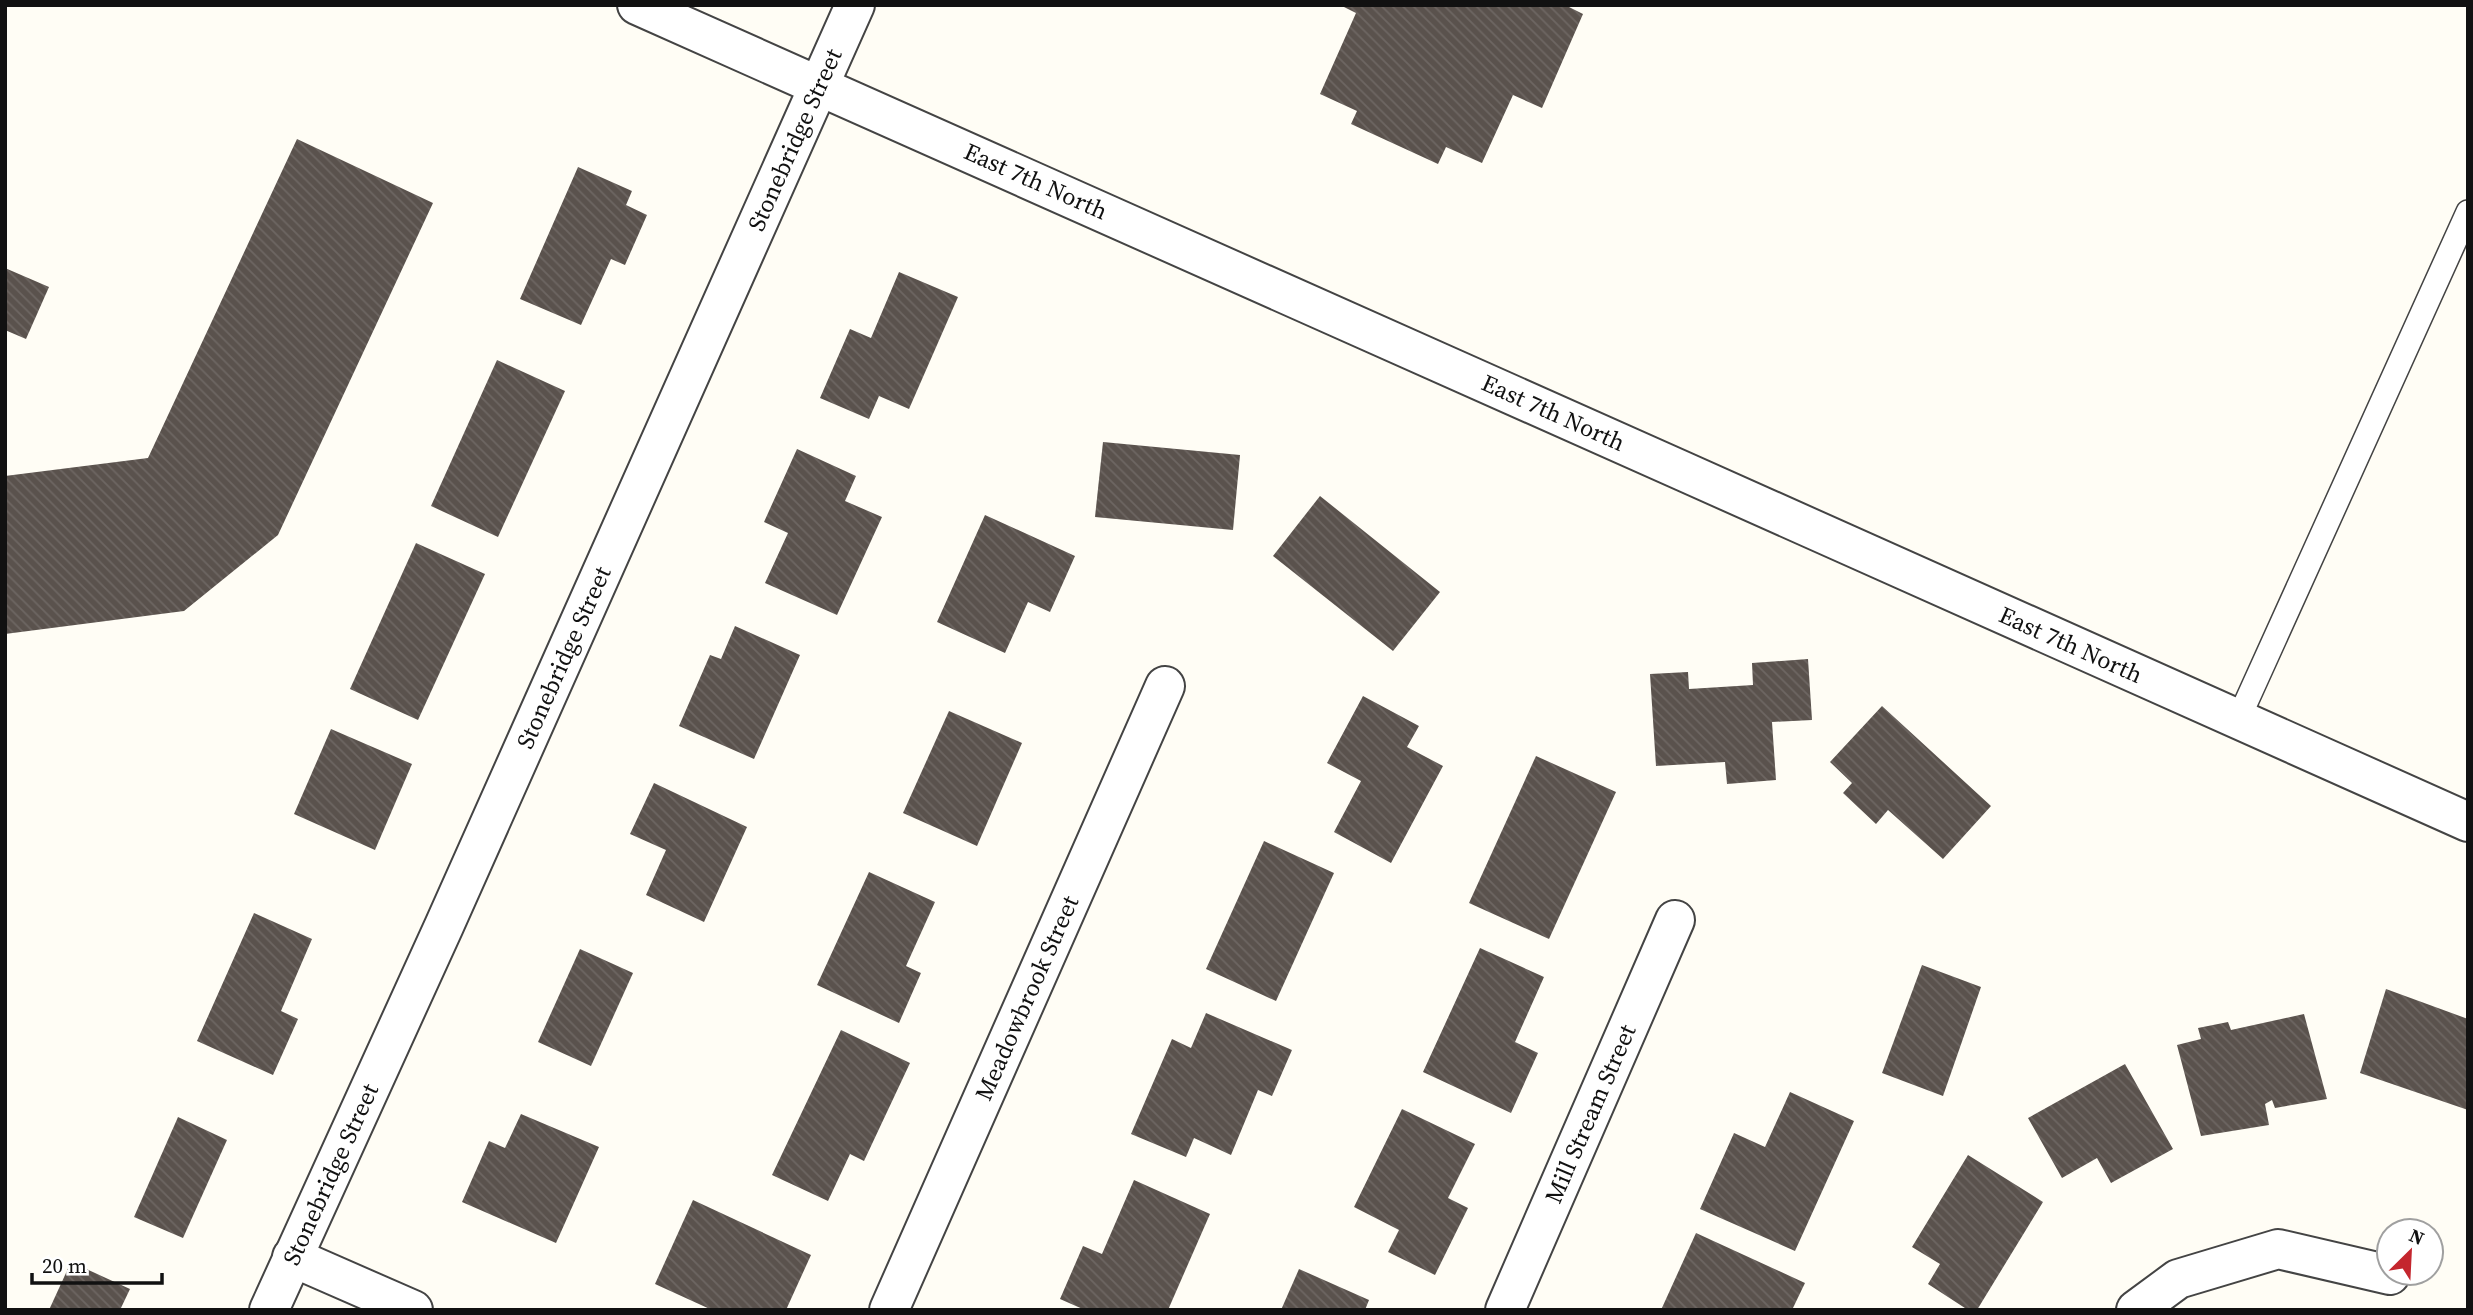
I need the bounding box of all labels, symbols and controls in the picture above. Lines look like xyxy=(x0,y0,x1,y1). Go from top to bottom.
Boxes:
street label: Stonebridge Street xyxy=(739,43,850,236)
street label: East 7th North xyxy=(959,135,1113,227)
street label: East 7th North xyxy=(1477,366,1630,459)
street label: Stonebridge Street xyxy=(508,561,618,754)
street label: East 7th North xyxy=(1994,598,2148,691)
street label: Meadowbrook Street xyxy=(967,890,1086,1106)
street label: Mill Stream Street xyxy=(1537,1019,1644,1208)
street label: Stonebridge Street xyxy=(275,1078,386,1270)
north arrow xyxy=(2375,1217,2445,1287)
text: N xyxy=(2405,1222,2429,1251)
scale bar xyxy=(32,1242,161,1286)
text: 20 m xyxy=(42,1251,87,1280)

